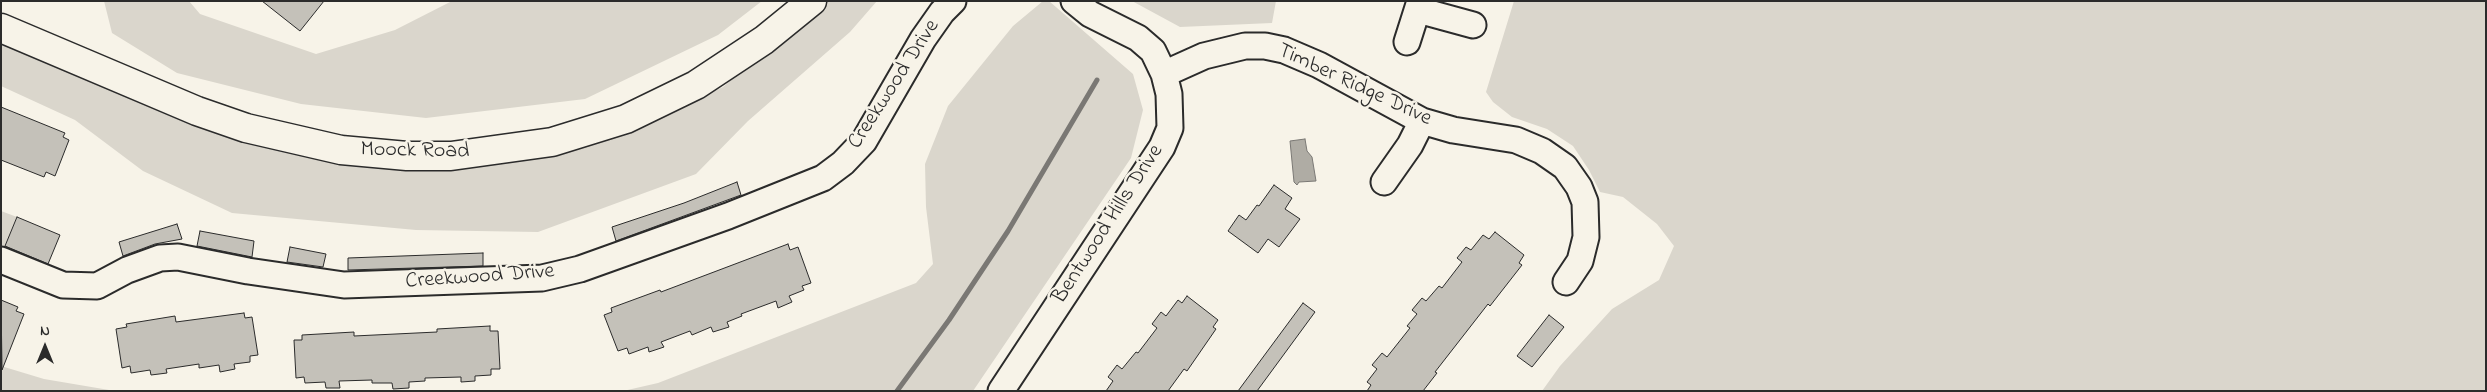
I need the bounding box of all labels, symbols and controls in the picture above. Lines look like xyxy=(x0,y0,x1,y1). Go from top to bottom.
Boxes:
street label: Creekwood Drive xyxy=(843,15,947,155)
street label: Timber Ridge Drive xyxy=(1273,39,1435,133)
street label: Moock Road xyxy=(360,138,470,166)
street label: Bentwood Hills Drive xyxy=(1048,140,1170,310)
street label: Creekwood Drive xyxy=(405,260,555,296)
text: N xyxy=(40,321,50,342)
north arrow xyxy=(20,322,70,372)

